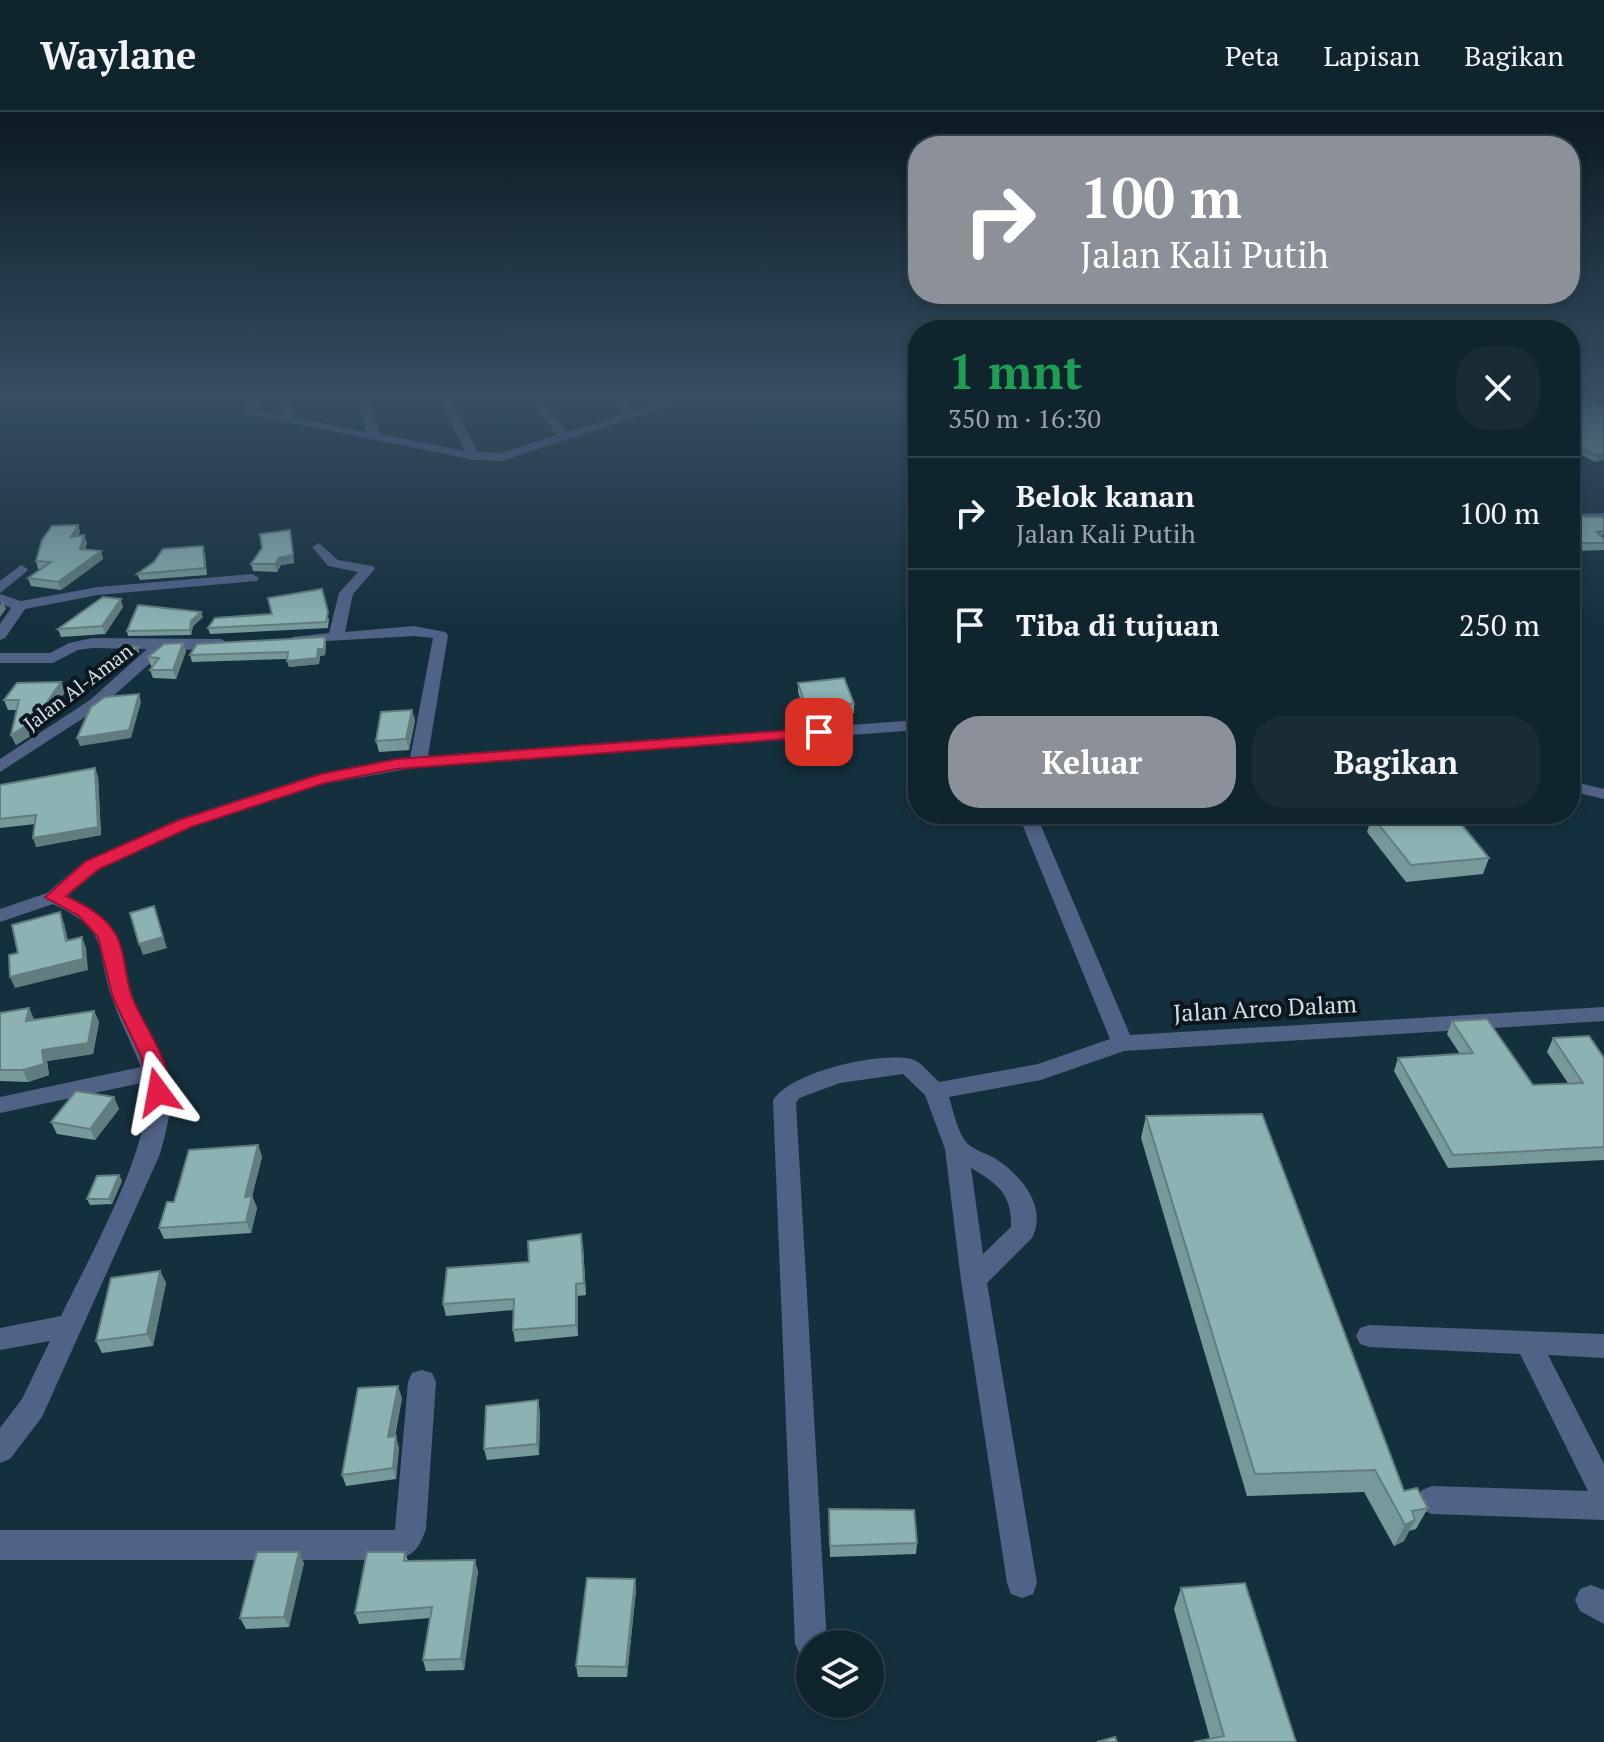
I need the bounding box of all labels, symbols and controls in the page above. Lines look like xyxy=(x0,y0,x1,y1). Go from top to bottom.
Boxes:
text: Waylane xyxy=(40,30,197,80)
text: Peta xyxy=(1225,37,1280,74)
text: Lapisan xyxy=(1324,37,1420,74)
text: Bagikan xyxy=(1464,37,1564,74)
text: 100 m xyxy=(1080,160,1242,234)
icon: right xyxy=(948,168,1052,272)
text: Jalan Kali Putih xyxy=(1080,231,1329,278)
text: 1 mnt xyxy=(948,339,1083,403)
button: close xyxy=(1456,346,1540,430)
text: 350 m · 16:30 xyxy=(948,401,1101,435)
text: Belok kanan xyxy=(1016,476,1195,516)
icon: right xyxy=(948,491,992,535)
text: 100 m xyxy=(1459,493,1540,533)
text: Jalan Kali Putih xyxy=(1016,516,1196,550)
icon: arrive xyxy=(948,603,992,647)
text: Tiba di tujuan xyxy=(1016,605,1219,645)
text: 250 m xyxy=(1459,605,1540,645)
street label: Jalan Al-Aman xyxy=(18,637,138,737)
pin xyxy=(785,698,853,766)
icon: arrive xyxy=(797,710,841,754)
button: Keluar xyxy=(948,716,1236,808)
button: Bagikan xyxy=(1252,716,1540,808)
street label: Jalan Arco Dalam xyxy=(1172,987,1358,1029)
position arrow xyxy=(116,1050,200,1134)
map controls xyxy=(796,1630,884,1718)
button: layers xyxy=(796,1630,884,1718)

